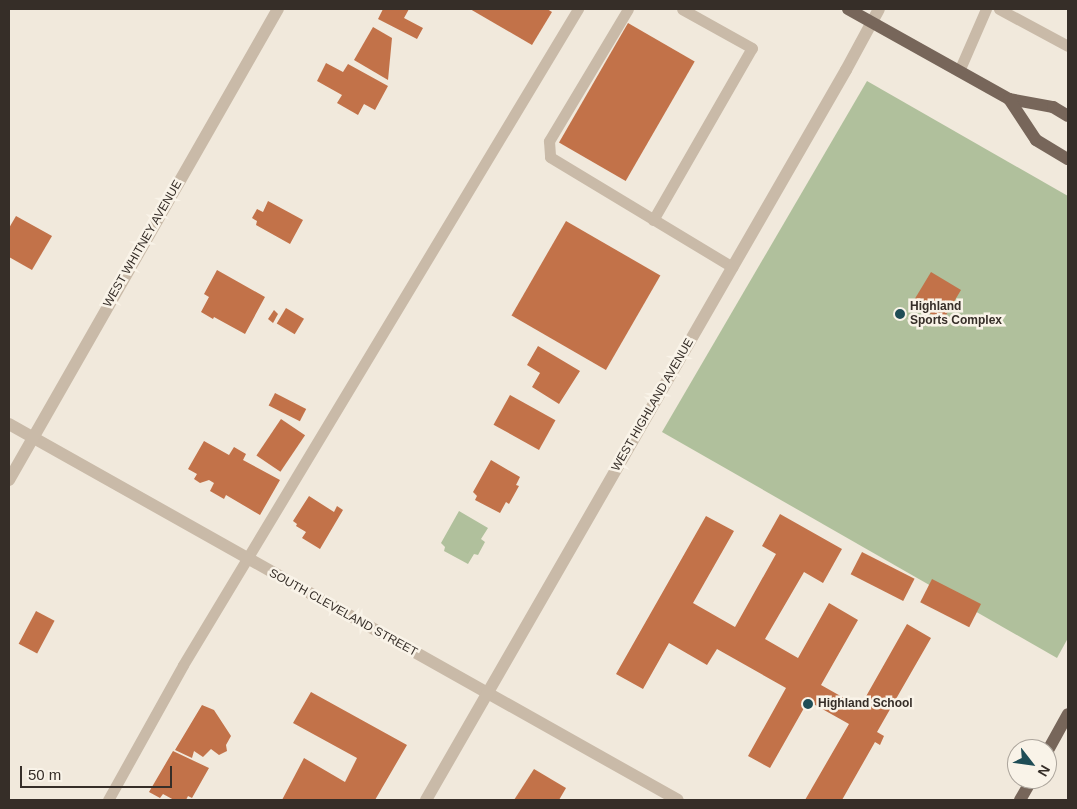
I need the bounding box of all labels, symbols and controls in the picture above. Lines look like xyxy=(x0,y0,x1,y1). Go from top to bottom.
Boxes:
street label: WEST WHITNEY AVENUE xyxy=(100,178,186,310)
place label: Highland Sports Complex xyxy=(910,300,1002,328)
marker: Highland Sports Complex xyxy=(894,308,906,320)
street label: WEST HIGHLAND AVENUE xyxy=(609,336,697,474)
street label: SOUTH CLEVELAND STREET xyxy=(266,566,420,660)
place label: Highland School xyxy=(818,697,913,711)
marker: Highland School xyxy=(802,698,814,710)
north arrow xyxy=(1007,739,1057,789)
scale bar xyxy=(22,756,175,788)
text: N xyxy=(1035,763,1054,779)
text: 50 m xyxy=(28,766,61,783)

